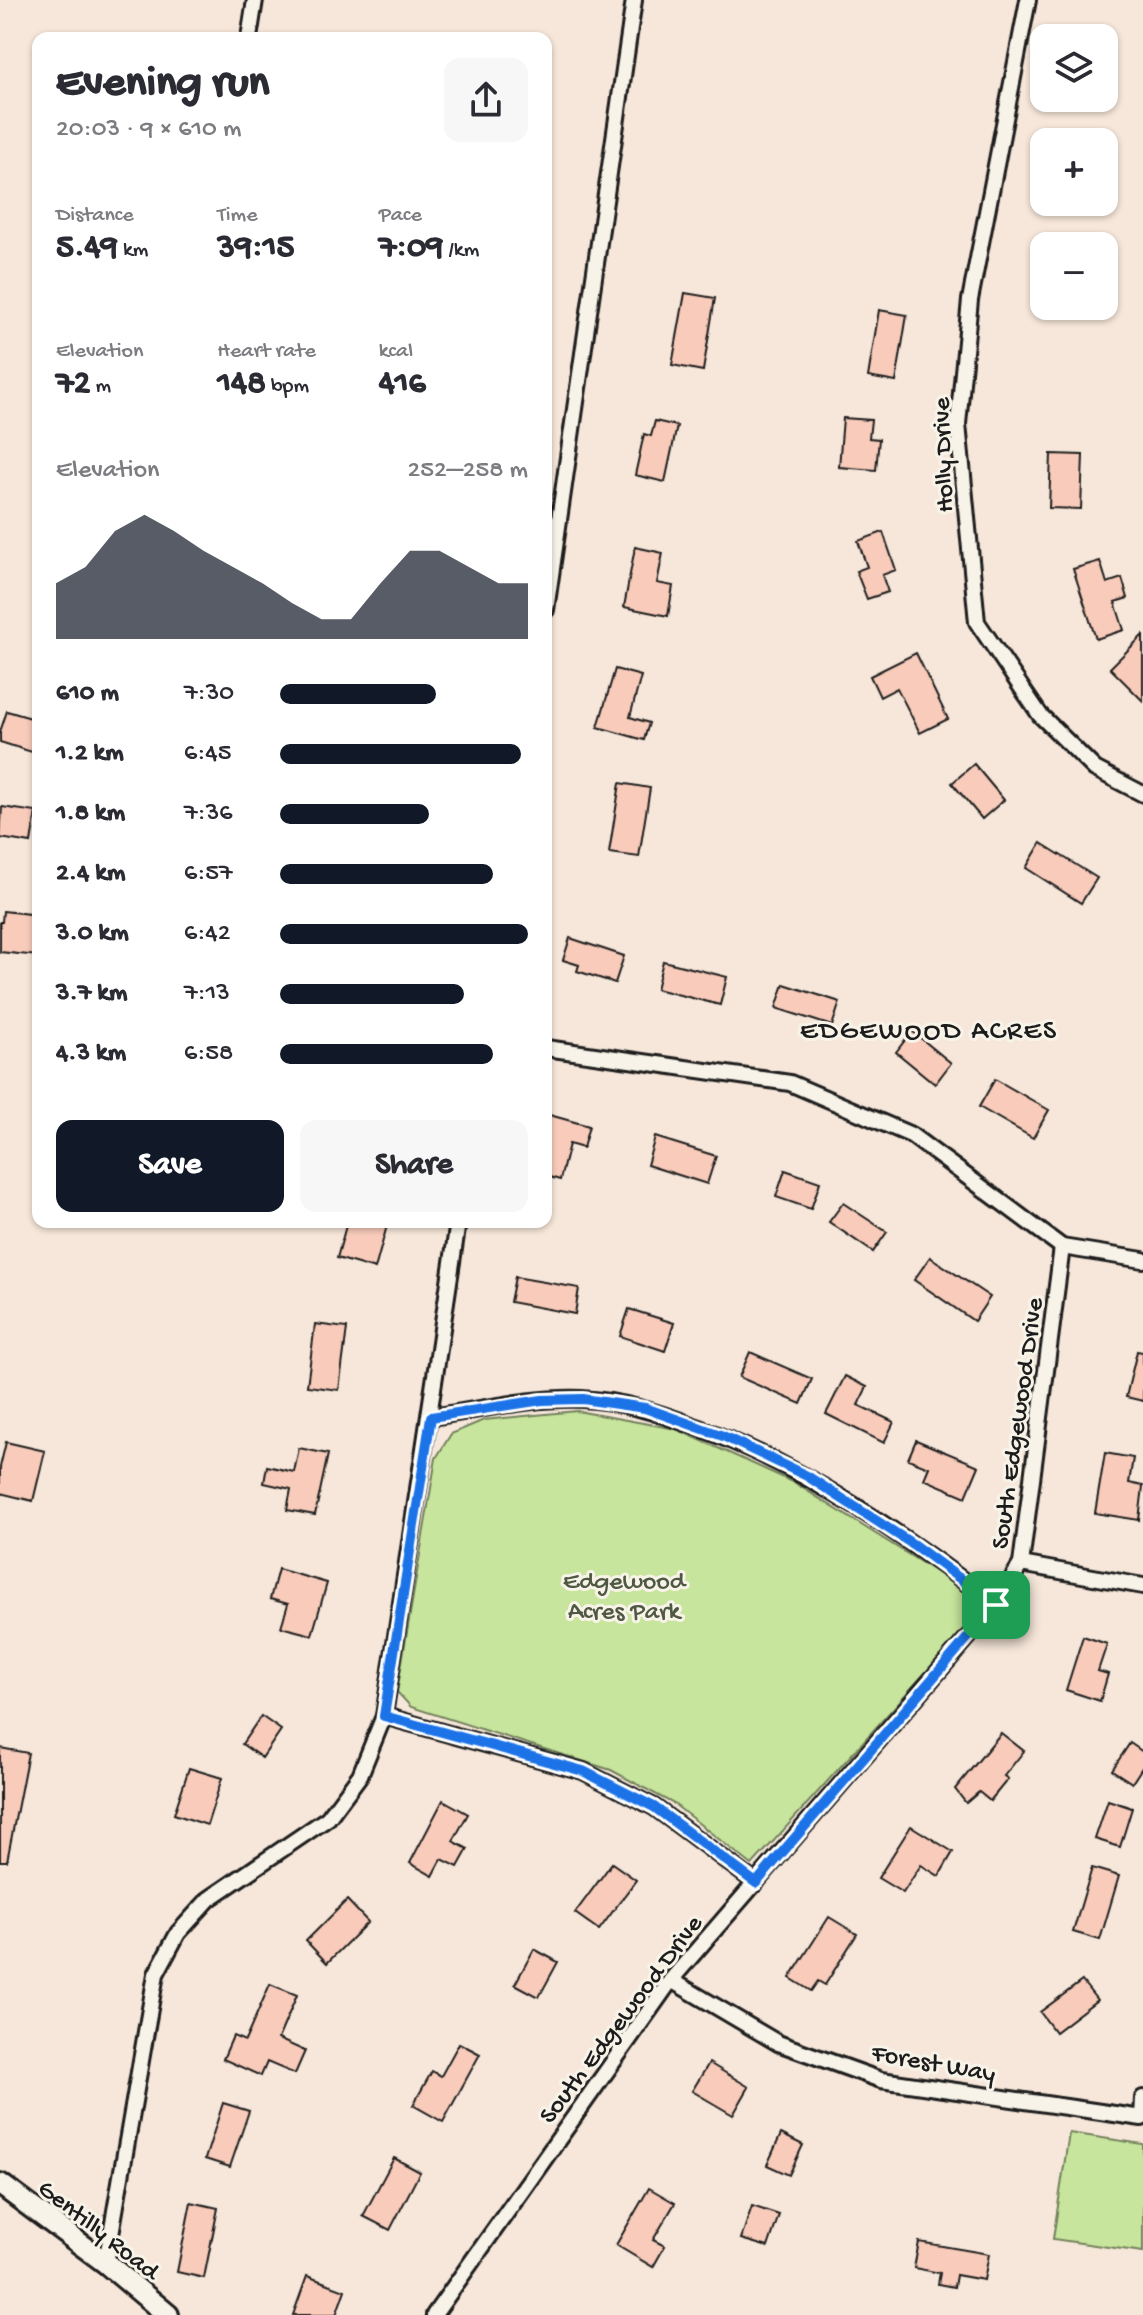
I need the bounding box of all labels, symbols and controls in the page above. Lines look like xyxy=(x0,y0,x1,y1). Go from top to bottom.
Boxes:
map controls xyxy=(1030,24,1118,320)
button: layers xyxy=(1030,24,1118,112)
button: share xyxy=(444,58,528,142)
text: Evening run xyxy=(56,59,269,111)
text: 20:03 · 9 × 610 m xyxy=(56,115,241,146)
button: + xyxy=(1030,128,1118,216)
text: Distance xyxy=(56,203,134,229)
text: Time xyxy=(217,203,258,229)
text: Pace xyxy=(379,203,422,229)
text: 5.49 xyxy=(56,229,118,269)
text: 39:15 xyxy=(217,229,294,269)
text: 7:09 xyxy=(379,229,443,269)
button: − xyxy=(1030,232,1118,320)
text: km xyxy=(118,238,148,264)
text: /km xyxy=(443,238,479,264)
text: Elevation xyxy=(56,339,143,365)
text: Heart rate xyxy=(217,339,316,365)
text: kcal xyxy=(379,339,413,365)
text: 72 xyxy=(56,365,90,405)
text: 148 xyxy=(217,365,266,405)
text: 416 xyxy=(379,365,426,405)
text: m xyxy=(90,374,111,400)
text: bpm xyxy=(266,374,309,400)
street label: Holly Drive xyxy=(928,396,963,513)
text: Elevation xyxy=(56,456,159,487)
text: 252–258 m xyxy=(408,456,528,487)
text: 610 m xyxy=(56,679,119,710)
text: 7:30 xyxy=(184,679,234,710)
text: 1.2 km xyxy=(56,739,124,770)
text: 6:45 xyxy=(184,739,231,770)
text: 1.8 km xyxy=(56,799,125,830)
text: 7:36 xyxy=(184,799,232,830)
text: 2.4 km xyxy=(56,859,125,890)
text: 6:57 xyxy=(184,859,233,890)
text: 3.0 km xyxy=(56,919,129,950)
text: 6:42 xyxy=(184,919,230,950)
text: 3.7 km xyxy=(56,979,127,1010)
text: 7:13 xyxy=(184,979,230,1010)
district label: EDGEWOOD ACRES xyxy=(800,1016,1058,1049)
text: 4.3 km xyxy=(56,1039,126,1070)
text: 6:58 xyxy=(184,1039,233,1070)
button: Save xyxy=(56,1120,284,1212)
button: Share xyxy=(300,1120,528,1212)
street label: South Edgewood Drive xyxy=(986,1295,1053,1551)
park label: Edgewood Acres Park xyxy=(563,1568,687,1629)
pin xyxy=(962,1571,1030,1639)
icon: arrive xyxy=(974,1583,1018,1627)
street label: South Edgewood Drive xyxy=(534,1910,712,2131)
street label: Forest Way xyxy=(868,2039,998,2092)
street label: Gentilly Road xyxy=(30,2175,166,2290)

